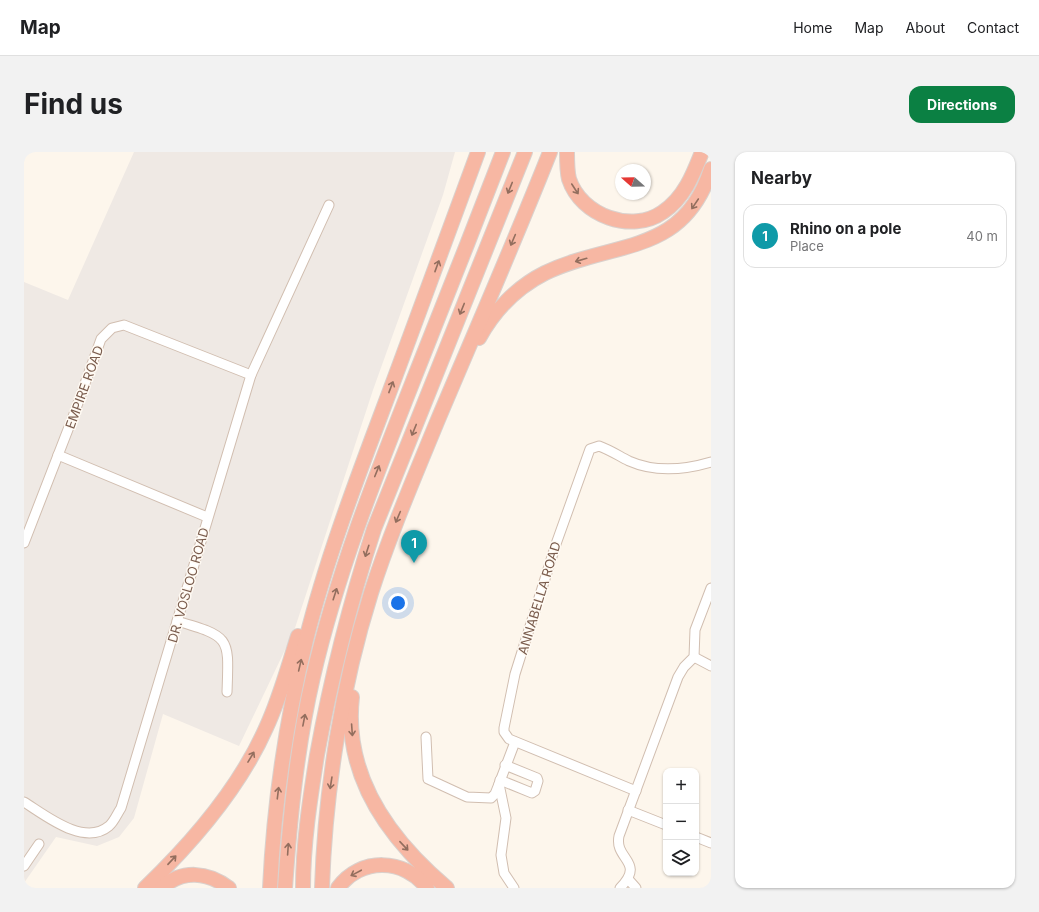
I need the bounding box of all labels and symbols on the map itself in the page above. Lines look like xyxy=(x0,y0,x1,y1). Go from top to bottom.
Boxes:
north arrow xyxy=(615,164,651,200)
one-way arrow xyxy=(506,182,514,194)
one-way arrow xyxy=(571,183,579,194)
one-way arrow xyxy=(690,198,698,210)
one-way arrow xyxy=(509,233,517,245)
one-way arrow xyxy=(575,257,588,264)
one-way arrow xyxy=(433,260,441,272)
one-way arrow xyxy=(457,302,465,314)
street label: EMPIRE ROAD xyxy=(62,343,106,431)
one-way arrow xyxy=(388,382,396,394)
one-way arrow xyxy=(409,423,417,435)
one-way arrow xyxy=(374,466,382,478)
one-way arrow xyxy=(393,511,401,523)
street label: DR. VOSLOO ROAD xyxy=(164,526,212,644)
pin: 1 xyxy=(401,530,427,563)
street label: ANNABELLA ROAD xyxy=(514,540,564,656)
one-way arrow xyxy=(363,544,370,557)
one-way arrow xyxy=(332,588,340,600)
your location xyxy=(388,593,408,613)
one-way arrow xyxy=(297,659,304,672)
one-way arrow xyxy=(301,714,309,727)
one-way arrow xyxy=(348,723,355,736)
one-way arrow xyxy=(247,751,255,763)
one-way arrow xyxy=(327,776,335,789)
one-way arrow xyxy=(274,787,282,800)
one-way arrow xyxy=(399,841,408,852)
one-way arrow xyxy=(284,843,291,856)
one-way arrow xyxy=(168,855,177,865)
one-way arrow xyxy=(350,870,362,877)

